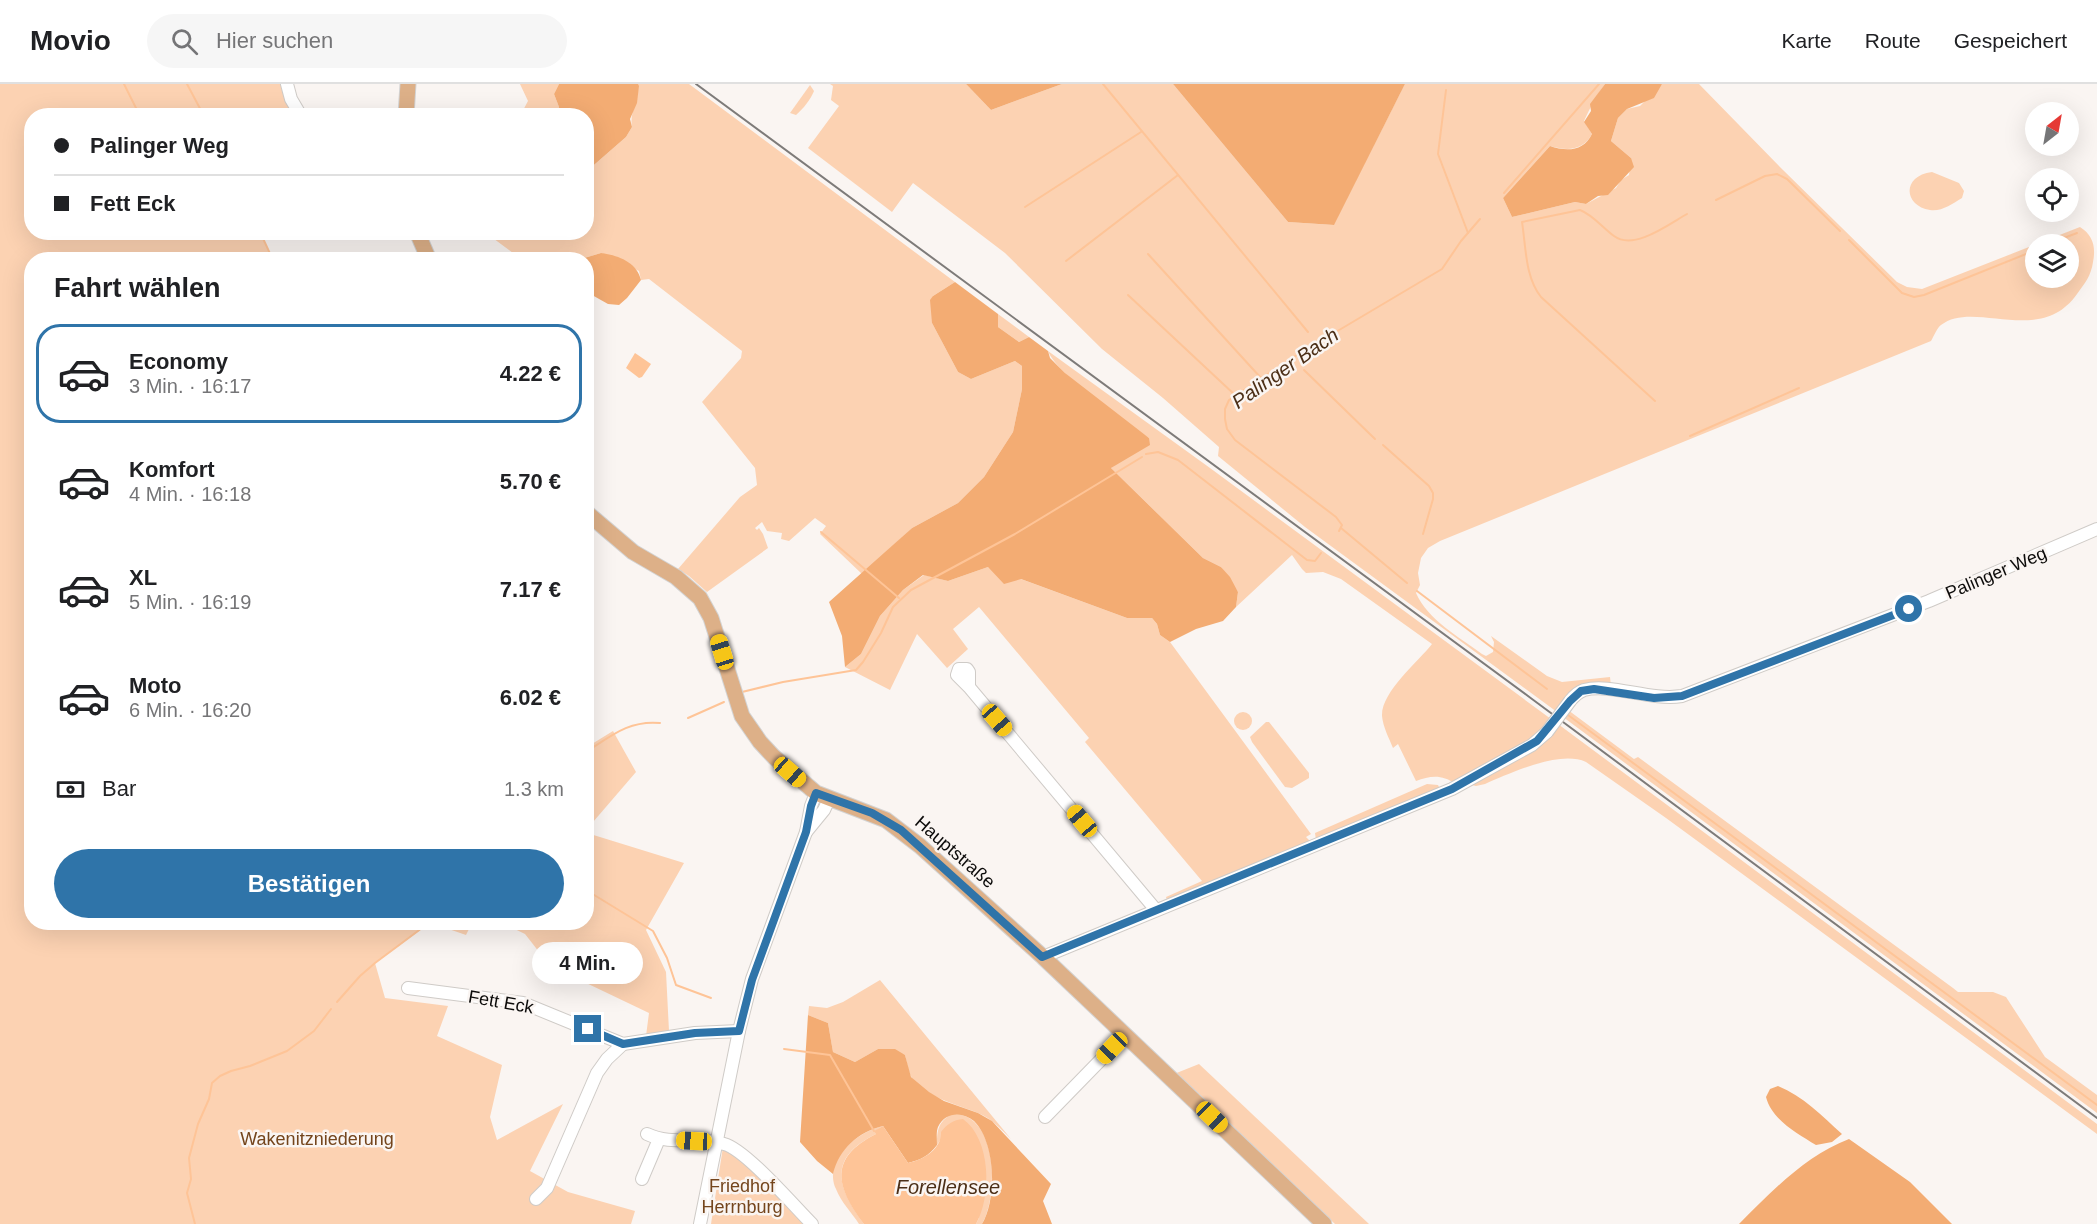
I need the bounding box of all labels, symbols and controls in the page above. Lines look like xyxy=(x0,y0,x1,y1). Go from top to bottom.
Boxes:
search box xyxy=(147,14,567,68)
text: Movio xyxy=(30,25,111,56)
icon: search xyxy=(168,25,201,58)
text: Hier suchen xyxy=(216,28,333,53)
text: Karte xyxy=(1782,29,1832,52)
text: Route xyxy=(1865,29,1921,52)
text: Gespeichert xyxy=(1954,29,2067,52)
north arrow xyxy=(2025,102,2079,156)
map controls xyxy=(2025,102,2079,288)
text: Palinger Weg xyxy=(90,133,229,158)
button: locate xyxy=(2025,168,2079,222)
text: Fett Eck xyxy=(90,191,176,216)
button: layers xyxy=(2025,234,2079,288)
text: Fahrt wählen xyxy=(54,273,221,303)
water label: Palinger Bach xyxy=(1228,323,1342,413)
icon: car xyxy=(57,347,111,401)
text: Economy xyxy=(129,349,228,374)
text: 4.22 € xyxy=(500,361,561,386)
text: 3 Min. · 16:17 xyxy=(129,375,251,397)
icon: car xyxy=(57,455,111,509)
text: Komfort xyxy=(129,457,215,482)
text: 5.70 € xyxy=(500,469,561,494)
text: 4 Min. · 16:18 xyxy=(129,483,251,505)
street label: Palinger Weg xyxy=(1943,543,2049,603)
icon: car xyxy=(57,563,111,617)
text: XL xyxy=(129,565,157,590)
text: 7.17 € xyxy=(500,577,561,602)
text: 5 Min. · 16:19 xyxy=(129,591,251,613)
route start xyxy=(1895,595,1922,622)
car xyxy=(708,632,736,672)
icon: car xyxy=(57,671,111,725)
text: Moto xyxy=(129,673,182,698)
text: 6.02 € xyxy=(500,685,561,710)
text: 6 Min. · 16:20 xyxy=(129,699,251,721)
car xyxy=(978,701,1016,739)
car xyxy=(771,753,809,791)
icon: cash xyxy=(54,773,87,806)
text: Bar xyxy=(102,776,136,801)
text: 1.3 km xyxy=(504,778,564,800)
car xyxy=(1064,801,1100,841)
street label: Hauptstraße xyxy=(911,812,999,892)
button: Bestätigen xyxy=(54,849,564,918)
callout: 4 Min. xyxy=(532,942,644,984)
text: 4 Min. xyxy=(559,952,616,974)
street label: Fett Eck xyxy=(467,986,536,1018)
route end xyxy=(574,1015,601,1042)
car xyxy=(1093,1029,1131,1067)
car xyxy=(1193,1098,1231,1136)
park label: Wakenitzniederung xyxy=(240,1129,394,1149)
car xyxy=(676,1131,712,1151)
park label: Friedhof Herrnburg xyxy=(701,1176,783,1217)
water label: Forellensee xyxy=(896,1176,1000,1198)

